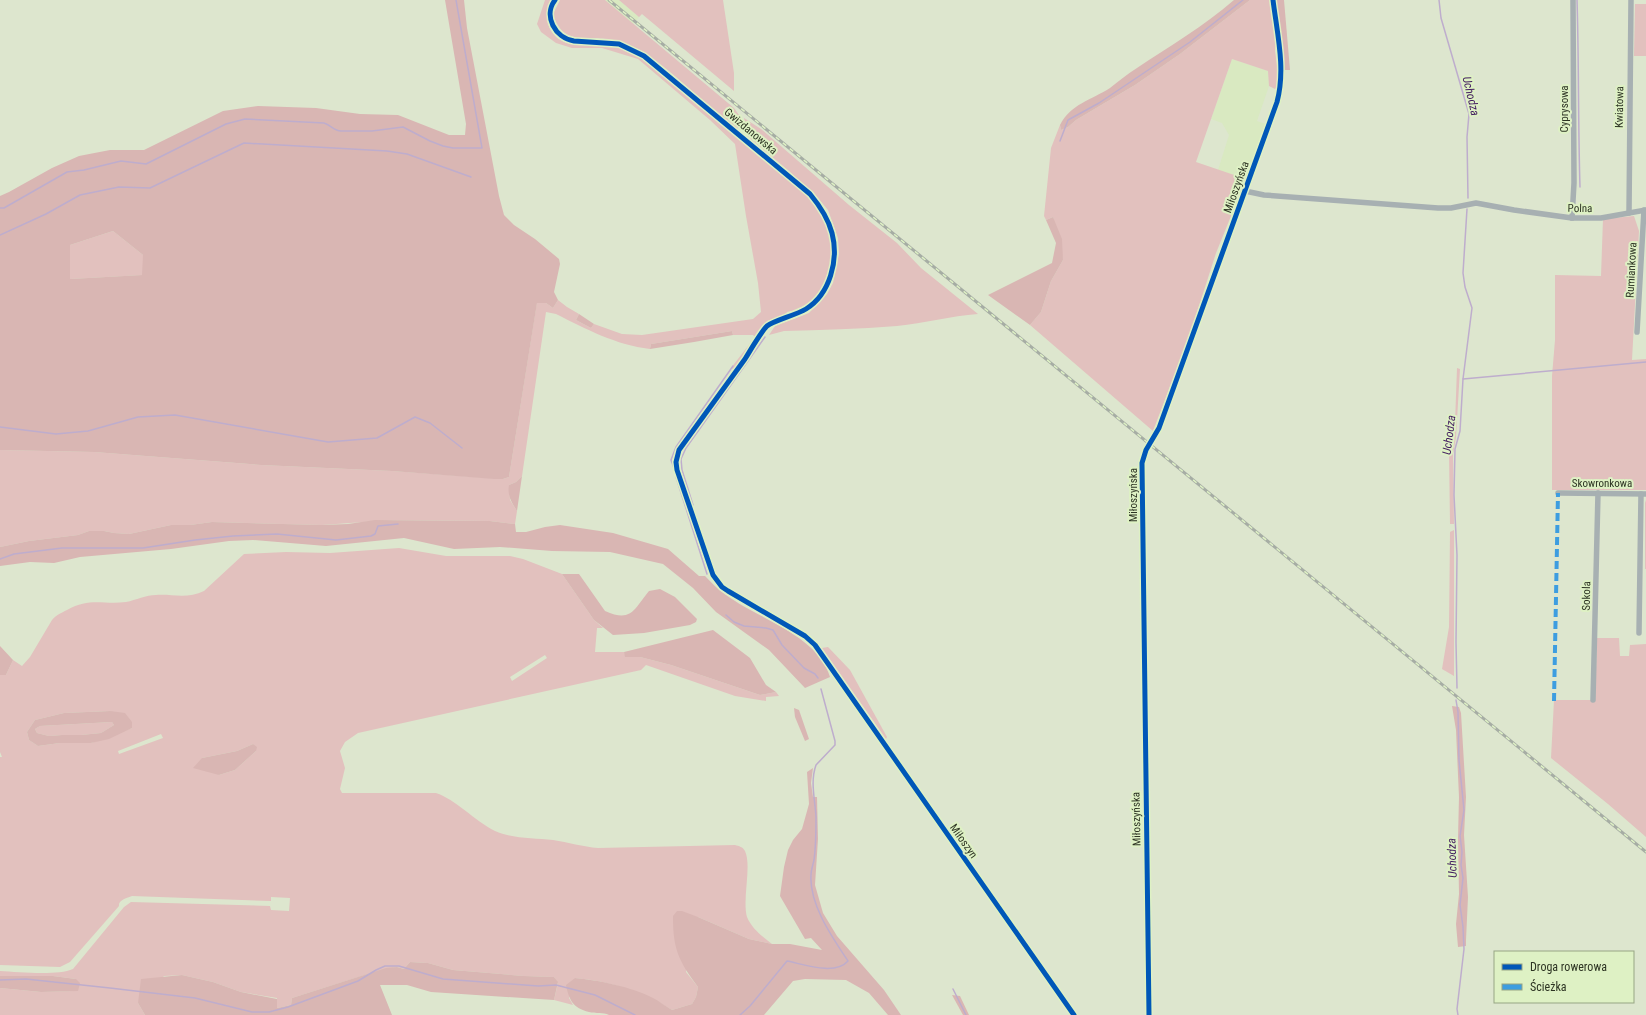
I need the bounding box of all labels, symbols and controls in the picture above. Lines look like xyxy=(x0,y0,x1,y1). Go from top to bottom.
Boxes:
water label: Uchodza xyxy=(1460,75,1482,117)
street label: Cyprysowa xyxy=(1558,85,1571,133)
street label: Kwiatowa xyxy=(1613,86,1626,128)
street label: Gwizdanowska xyxy=(722,106,780,157)
street label: Miłoszyńska xyxy=(1221,160,1252,215)
street label: Polna xyxy=(1568,202,1592,215)
street label: Rumiankowa xyxy=(1624,242,1639,298)
water label: Uchodza xyxy=(1440,414,1458,456)
street label: Miłoszyńska xyxy=(1127,468,1140,522)
street label: Skowronkowa xyxy=(1572,477,1632,490)
street label: Sokola xyxy=(1580,581,1593,611)
street label: Miłoszyńska xyxy=(1130,792,1143,846)
street label: Miłoszyn xyxy=(947,822,980,861)
water label: Uchodza xyxy=(1444,838,1460,878)
legend xyxy=(1494,951,1634,1003)
text: Droga rowerowa xyxy=(1530,960,1607,974)
text: Ścieżka xyxy=(1530,979,1567,994)

